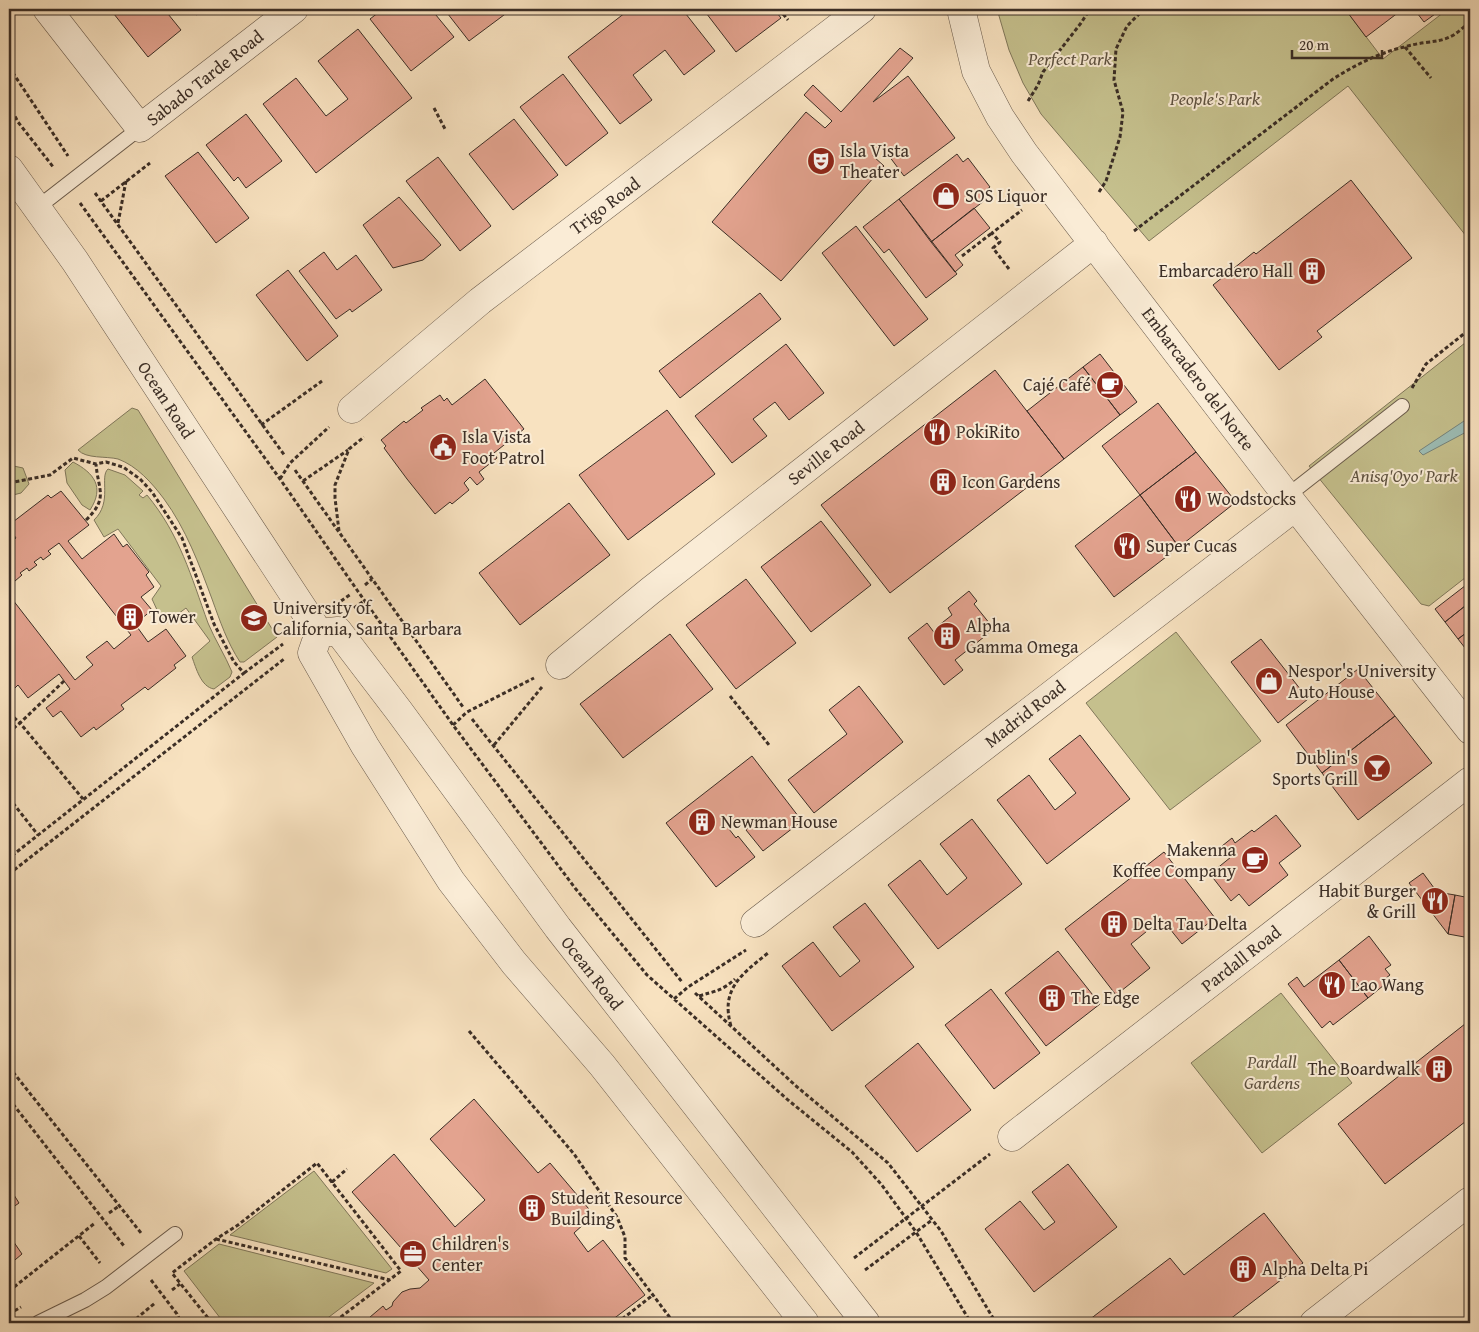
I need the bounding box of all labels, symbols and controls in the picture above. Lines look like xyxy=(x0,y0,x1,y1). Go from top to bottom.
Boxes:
street label: Sabado Tarde Road xyxy=(140,23,270,132)
scale bar xyxy=(1292,28,1382,60)
text: 20 m xyxy=(1299,34,1330,55)
park label: Perfect Park xyxy=(1027,45,1113,72)
park label: People's Park xyxy=(1169,85,1261,112)
place label: Isla Vista Theater xyxy=(840,137,910,185)
theatre icon: Isla Vista Theater xyxy=(806,146,836,176)
street label: Trigo Road xyxy=(564,170,646,241)
shop icon: SOS Liquor xyxy=(931,181,961,211)
place label: SOS Liquor xyxy=(965,182,1048,209)
building icon: Embarcadero Hall xyxy=(1297,256,1327,286)
place label: Embarcadero Hall xyxy=(1159,257,1293,284)
street label: Embarcadero del Norte xyxy=(1135,301,1261,456)
street label: Ocean Road xyxy=(131,356,202,444)
cafe icon: Cajé Café xyxy=(1095,370,1125,400)
place label: Cajé Café xyxy=(1023,371,1091,398)
street label: Seville Road xyxy=(781,414,870,491)
restaurant icon: PokiRito xyxy=(922,417,952,447)
place label: PokiRito xyxy=(956,418,1020,445)
place label: Isla Vista Foot Patrol xyxy=(462,423,545,471)
public building icon: Isla Vista Foot Patrol xyxy=(428,432,458,462)
park label: Anisq'Oyo' Park xyxy=(1349,462,1459,489)
building icon: Icon Gardens xyxy=(928,467,958,497)
place label: Icon Gardens xyxy=(962,468,1060,495)
restaurant icon: Woodstocks xyxy=(1173,484,1203,514)
place label: Woodstocks xyxy=(1207,485,1296,512)
restaurant icon: Super Cucas xyxy=(1112,531,1142,561)
place label: Super Cucas xyxy=(1146,532,1237,559)
place label: University of California, Santa Barbara xyxy=(273,594,462,642)
building icon: Tower xyxy=(115,602,145,632)
place label: Tower xyxy=(149,603,196,630)
school or university icon: University of California, Santa Barbara xyxy=(239,603,269,633)
place label: Alpha Gamma Omega xyxy=(966,612,1079,660)
building icon: Alpha Gamma Omega xyxy=(932,621,962,651)
place label: Nespor's University Auto House xyxy=(1288,657,1436,705)
shop icon: Nespor's University Auto House xyxy=(1254,666,1284,696)
street label: Madrid Road xyxy=(978,673,1071,754)
place label: Dublin's Sports Grill xyxy=(1272,744,1358,792)
bar icon: Dublin's Sports Grill xyxy=(1362,753,1392,783)
building icon: Newman House xyxy=(687,807,717,837)
place label: Newman House xyxy=(721,808,838,835)
place label: Makenna Koffee Company xyxy=(1113,836,1236,884)
cafe icon: Makenna Koffee Company xyxy=(1240,845,1270,875)
place label: Habit Burger & Grill xyxy=(1319,877,1417,925)
restaurant icon: Habit Burger & Grill xyxy=(1420,886,1450,916)
building icon: Delta Tau Delta xyxy=(1099,909,1129,939)
place label: Delta Tau Delta xyxy=(1133,910,1248,937)
street label: Pardall Road xyxy=(1195,918,1287,999)
street label: Ocean Road xyxy=(555,930,630,1016)
restaurant icon: Lao Wang xyxy=(1317,970,1347,1000)
place label: Lao Wang xyxy=(1351,971,1424,998)
building icon: The Edge xyxy=(1037,983,1067,1013)
place label: The Edge xyxy=(1071,984,1140,1011)
park label: Pardall Gardens xyxy=(1244,1048,1300,1096)
building icon: The Boardwalk xyxy=(1424,1054,1454,1084)
place label: The Boardwalk xyxy=(1307,1055,1421,1082)
place label: Student Resource Building xyxy=(551,1184,683,1232)
building icon: Student Resource Building xyxy=(517,1193,547,1223)
place label: Children's Center xyxy=(432,1230,509,1278)
office icon: Children's Center xyxy=(398,1239,428,1269)
building icon: Alpha Delta Pi xyxy=(1228,1254,1258,1284)
place label: Alpha Delta Pi xyxy=(1262,1255,1368,1282)

